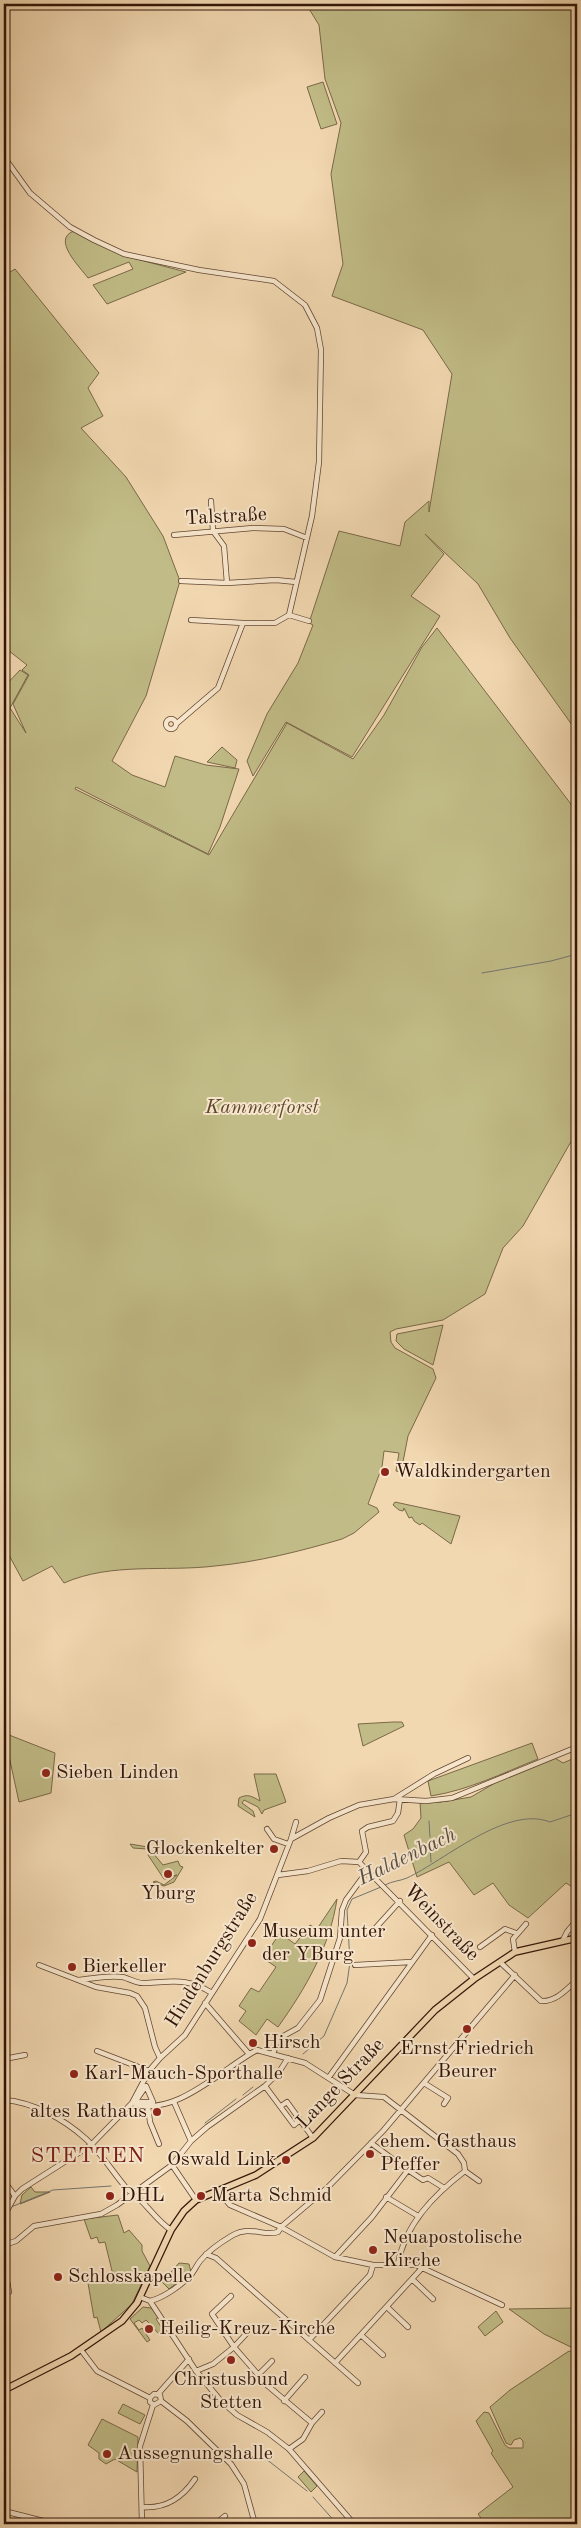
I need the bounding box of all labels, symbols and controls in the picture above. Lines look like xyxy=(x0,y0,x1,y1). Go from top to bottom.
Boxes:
street label: Talstraße xyxy=(185,505,267,529)
park label: Kammerforst xyxy=(204,1098,320,1118)
place label: Waldkindergarten xyxy=(395,1462,551,1482)
marker: Waldkindergarten xyxy=(379,1466,391,1478)
place label: Sieben Linden xyxy=(56,1763,179,1783)
marker: Sieben Linden xyxy=(40,1767,52,1779)
water label: Haldenbach xyxy=(353,1824,460,1890)
place label: Glockenkelter xyxy=(146,1839,264,1859)
marker: Glockenkelter xyxy=(268,1843,280,1855)
marker: Yburg xyxy=(162,1868,174,1880)
street label: Weinstraße xyxy=(400,1881,482,1965)
place label: Yburg xyxy=(141,1884,195,1904)
street label: Hindenburgstraße xyxy=(162,1889,262,2031)
place label: Museum unter der YBurg xyxy=(262,1922,385,1965)
marker: Museum unter der YBurg xyxy=(246,1937,258,1949)
place label: Bierkeller xyxy=(82,1957,166,1977)
marker: Bierkeller xyxy=(66,1961,78,1973)
marker: Ernst Friedrich Beurer xyxy=(461,2023,473,2035)
place label: Hirsch xyxy=(263,2033,321,2053)
street label: Lange Straße xyxy=(293,2035,389,2133)
marker: Hirsch xyxy=(247,2037,259,2049)
place label: Ernst Friedrich Beurer xyxy=(400,2039,534,2082)
place label: Karl-Mauch-Sporthalle xyxy=(84,2064,283,2084)
marker: Karl-Mauch-Sporthalle xyxy=(68,2068,80,2080)
place label: altes Rathaus xyxy=(30,2102,147,2122)
marker: altes Rathaus xyxy=(151,2106,163,2118)
place label: ehem. Gasthaus Pfeffer xyxy=(380,2132,516,2175)
district label: STETTEN xyxy=(30,2145,146,2167)
marker: ehem. Gasthaus Pfeffer xyxy=(364,2148,376,2160)
place label: Oswald Link xyxy=(167,2150,276,2170)
marker: Oswald Link xyxy=(280,2154,292,2166)
place label: DHL xyxy=(120,2186,165,2206)
place label: Marta Schmid xyxy=(211,2186,332,2206)
marker: DHL xyxy=(104,2190,116,2202)
marker: Marta Schmid xyxy=(195,2190,207,2202)
place label: Neuapostolische Kirche xyxy=(383,2228,522,2271)
marker: Neuapostolische Kirche xyxy=(367,2244,379,2256)
place label: Schlosskapelle xyxy=(68,2267,193,2287)
marker: Schlosskapelle xyxy=(52,2271,64,2283)
place label: Heilig-Kreuz-Kirche xyxy=(159,2319,335,2339)
marker: Heilig-Kreuz-Kirche xyxy=(143,2323,155,2335)
marker: Christusbund Stetten xyxy=(225,2354,237,2366)
place label: Christusbund Stetten xyxy=(173,2370,289,2413)
place label: Aussegnungshalle xyxy=(117,2444,273,2464)
marker: Aussegnungshalle xyxy=(101,2448,113,2460)

